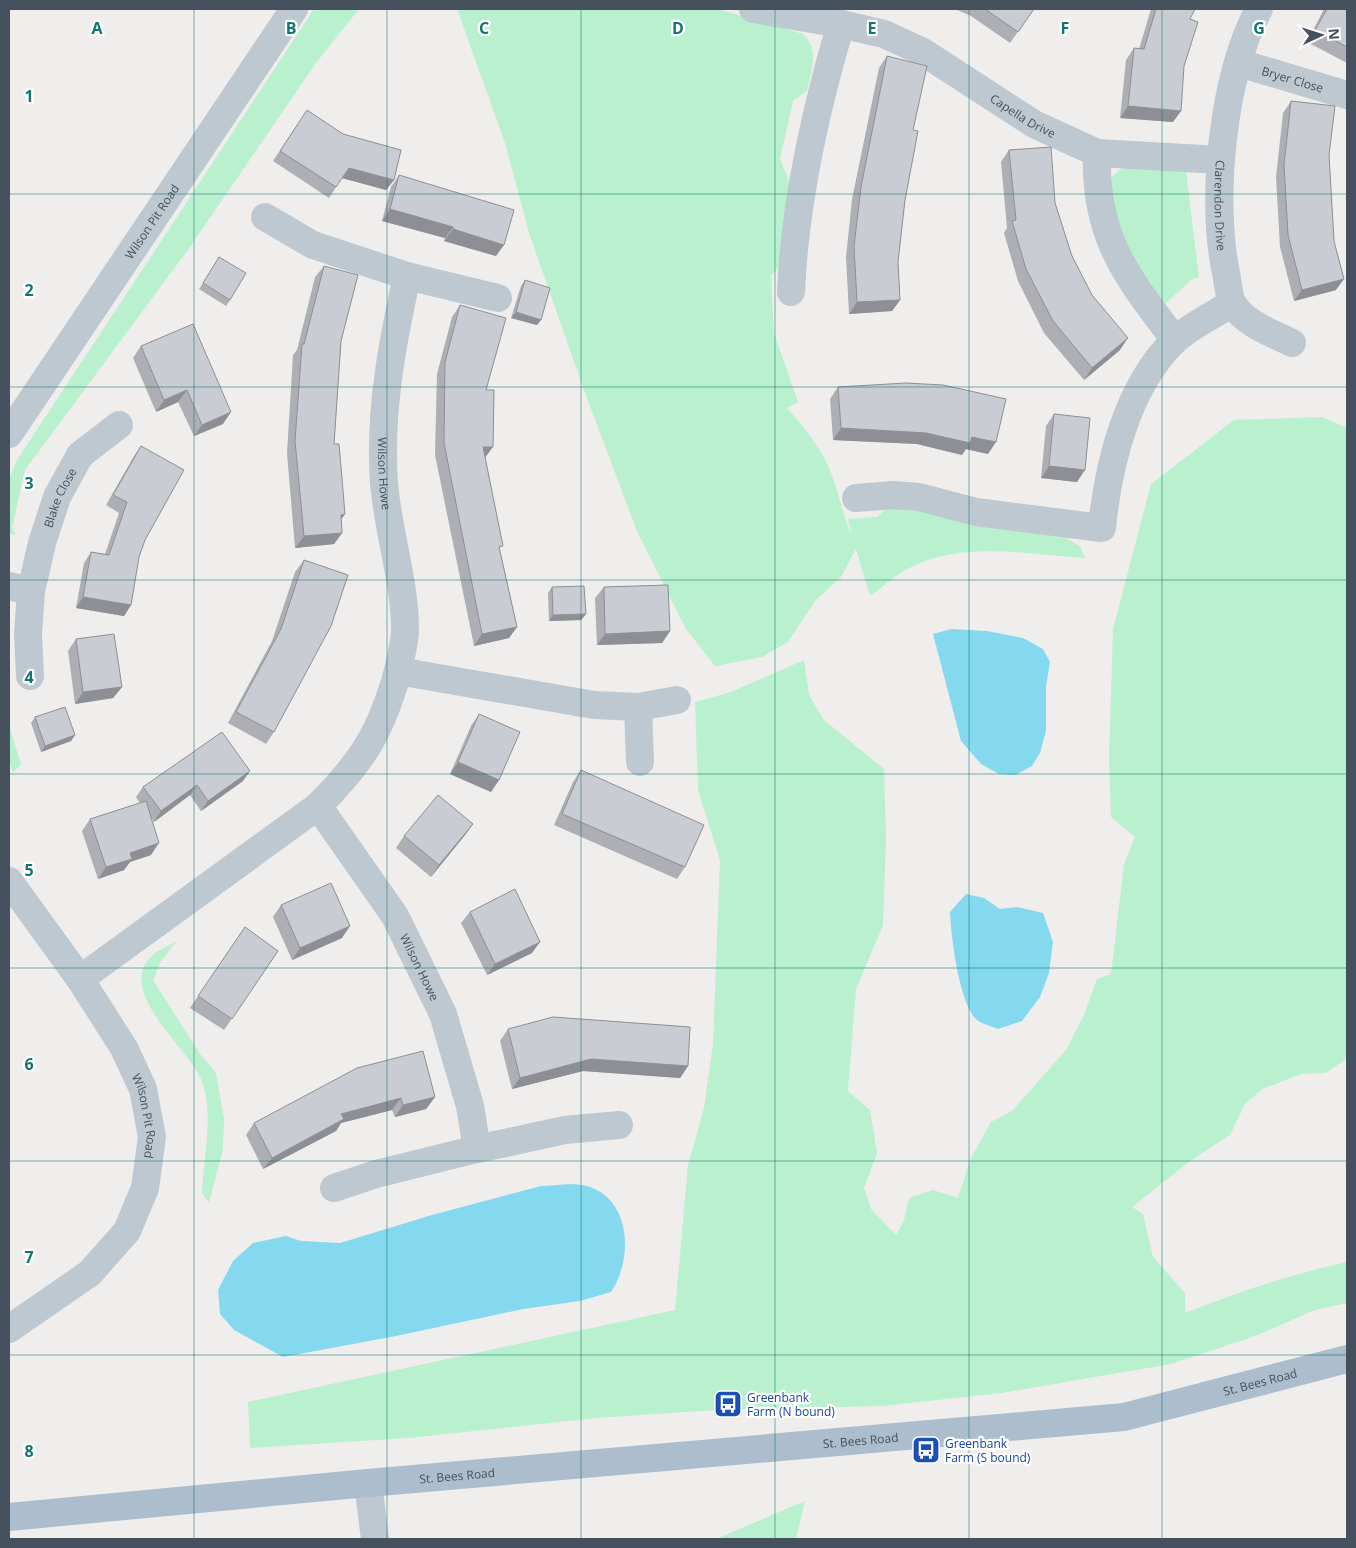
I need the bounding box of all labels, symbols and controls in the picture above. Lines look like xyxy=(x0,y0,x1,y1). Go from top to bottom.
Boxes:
north arrow xyxy=(1296,10,1346,60)
text: A xyxy=(91,17,103,39)
text: B xyxy=(286,17,296,39)
text: C xyxy=(479,17,489,39)
text: D xyxy=(672,17,684,39)
text: E xyxy=(868,17,877,39)
text: F xyxy=(1061,17,1069,39)
text: G xyxy=(1253,17,1265,39)
text: N xyxy=(1325,28,1344,40)
street label: Bryer Close xyxy=(1260,62,1326,96)
text: 1 xyxy=(24,85,34,107)
street label: Capella Drive xyxy=(987,89,1059,141)
street label: Clarendon Drive xyxy=(1211,159,1231,252)
street label: Wilson Pit Road xyxy=(120,181,183,262)
text: 2 xyxy=(24,279,34,301)
street label: Wilson Howe xyxy=(374,437,396,511)
street label: Blake Close xyxy=(39,464,80,530)
text: 3 xyxy=(24,472,34,494)
text: 4 xyxy=(24,666,34,688)
text: 5 xyxy=(24,859,34,881)
street label: Wilson Howe xyxy=(396,931,444,1004)
text: 6 xyxy=(24,1053,34,1075)
street label: Wilson Pit Road xyxy=(128,1070,161,1160)
text: 7 xyxy=(24,1246,34,1268)
street label: St. Bees Road xyxy=(1221,1364,1299,1399)
bus stop icon: Greenbank Farm (N bound) xyxy=(713,1389,743,1419)
place label: Greenbank Farm (N bound) xyxy=(747,1389,835,1420)
street label: St. Bees Road xyxy=(822,1428,899,1452)
bus stop icon: Greenbank Farm (S bound) xyxy=(911,1435,941,1465)
place label: Greenbank Farm (S bound) xyxy=(945,1435,1031,1466)
text: 8 xyxy=(24,1440,34,1462)
street label: St. Bees Road xyxy=(419,1463,496,1487)

